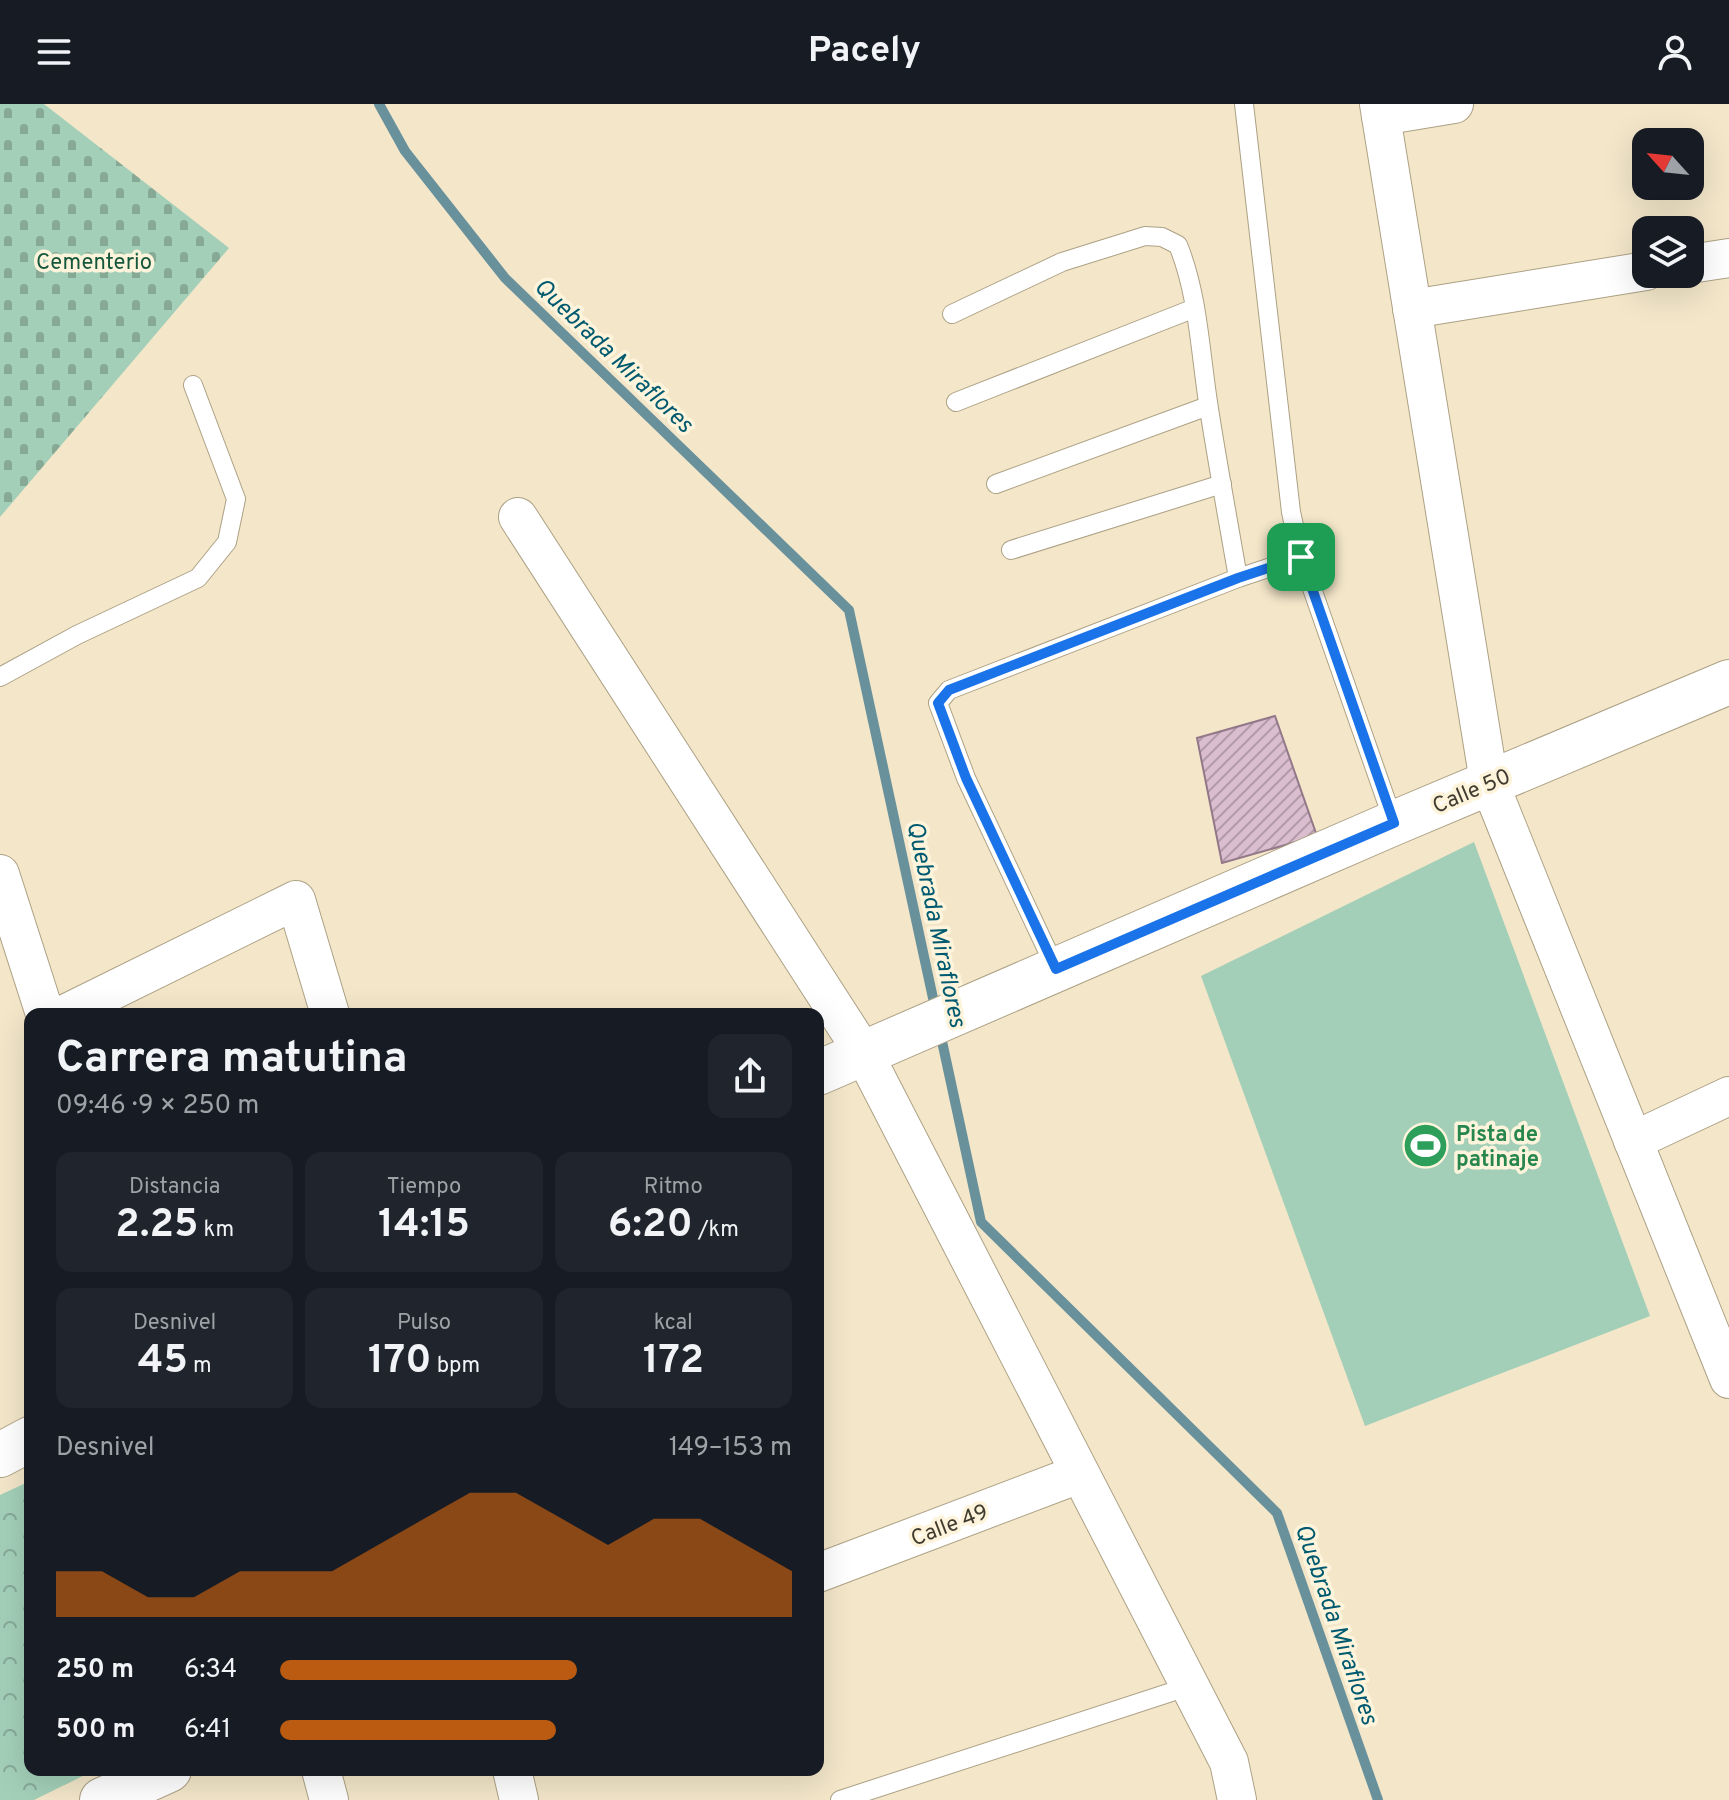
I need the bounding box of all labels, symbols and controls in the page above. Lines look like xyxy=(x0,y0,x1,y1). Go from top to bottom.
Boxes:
text: Pacely xyxy=(808,29,921,75)
icon: menu xyxy=(32,30,76,74)
icon: person xyxy=(1653,30,1697,74)
north arrow xyxy=(1632,128,1704,200)
map controls xyxy=(1632,128,1704,288)
button: layers xyxy=(1632,216,1704,288)
park label: Cementerio xyxy=(36,250,152,277)
water label: Quebrada Miraflores xyxy=(527,273,699,441)
pin xyxy=(1267,523,1335,591)
icon: arrive xyxy=(1279,535,1323,579)
street label: Calle 50 xyxy=(1429,764,1515,821)
water label: Quebrada Miraflores xyxy=(899,819,972,1031)
text: Carrera matutina xyxy=(56,1032,408,1088)
button: share xyxy=(708,1034,792,1118)
text: 09:46 · 9 × 250 m xyxy=(56,1090,259,1123)
sports icon: Pista de patinaje xyxy=(1401,1122,1449,1170)
place label: Pista de patinaje xyxy=(1456,1122,1539,1174)
text: Distancia xyxy=(129,1174,220,1201)
text: Tiempo xyxy=(387,1174,461,1201)
text: Ritmo xyxy=(644,1174,703,1201)
text: 2.25 xyxy=(115,1201,198,1251)
text: 14:15 xyxy=(378,1201,470,1251)
text: 6:20 xyxy=(608,1201,693,1251)
text: km xyxy=(198,1217,234,1244)
text: /km xyxy=(693,1217,739,1244)
text: Desnivel xyxy=(133,1310,216,1337)
text: Pulso xyxy=(397,1310,451,1337)
text: kcal xyxy=(654,1310,693,1337)
text: 45 xyxy=(138,1337,188,1387)
text: 170 xyxy=(368,1337,432,1387)
text: 172 xyxy=(643,1337,704,1387)
text: m xyxy=(188,1353,212,1380)
text: bpm xyxy=(432,1353,480,1380)
text: Desnivel xyxy=(56,1432,155,1465)
text: 149–153 m xyxy=(669,1432,792,1465)
street label: Calle 49 xyxy=(907,1499,992,1553)
water label: Quebrada Miraflores xyxy=(1287,1520,1384,1730)
text: 250 m xyxy=(56,1654,134,1687)
text: 6:34 xyxy=(184,1654,237,1687)
text: 500 m xyxy=(56,1714,135,1747)
text: 6:41 xyxy=(184,1714,231,1747)

